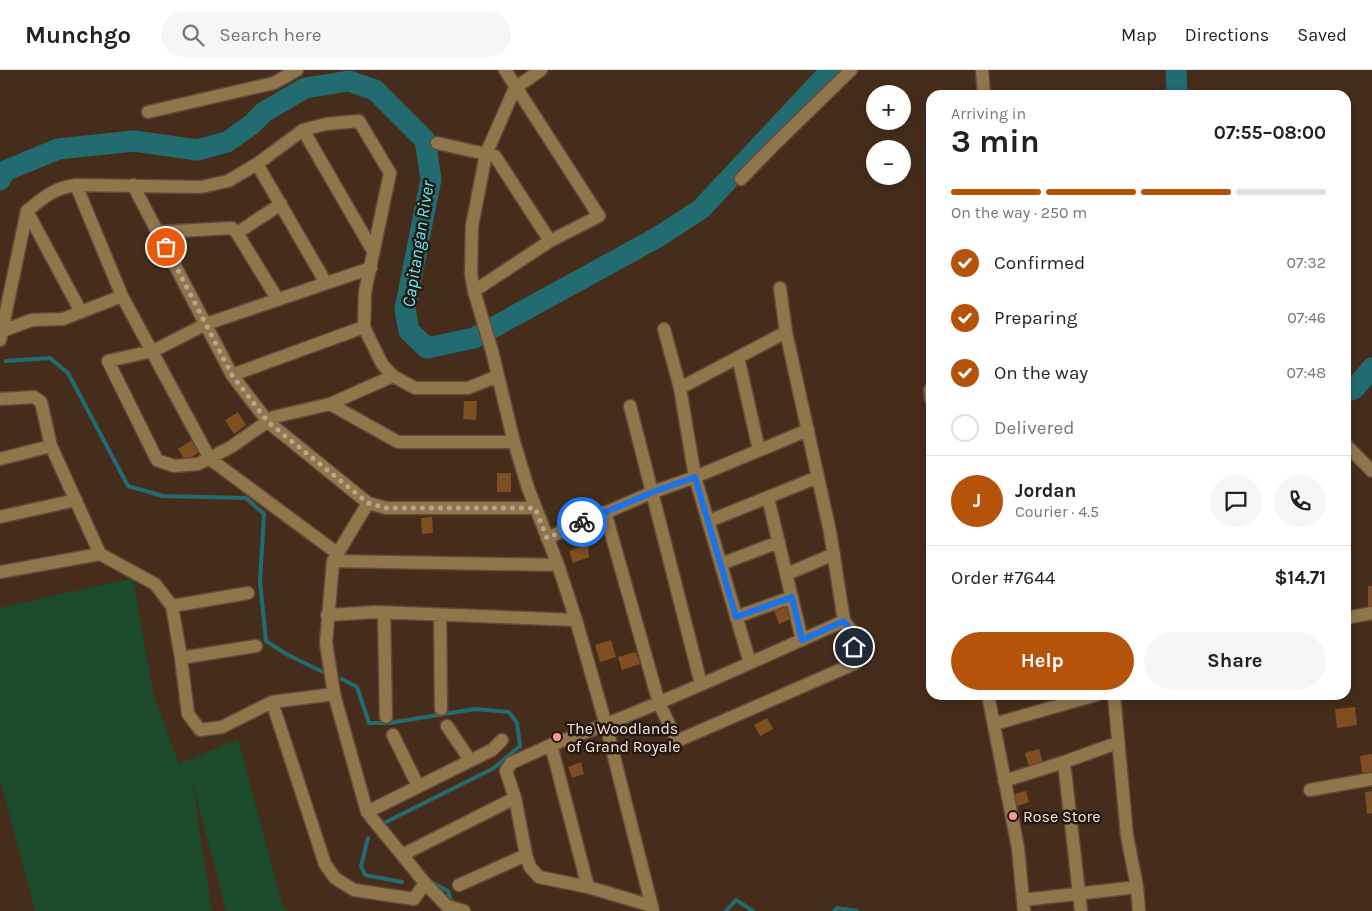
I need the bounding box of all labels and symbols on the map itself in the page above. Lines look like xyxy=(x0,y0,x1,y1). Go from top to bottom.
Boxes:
water label: Capitangan River xyxy=(397,178,439,309)
pin xyxy=(145,226,187,268)
courier xyxy=(557,497,607,547)
pin xyxy=(833,626,875,668)
place label: The Woodlands of Grand Royale xyxy=(567,719,680,756)
marker: The Woodlands of Grand Royale xyxy=(551,731,563,743)
place label: Rose Store xyxy=(1023,807,1100,826)
marker: Rose Store xyxy=(1007,810,1019,822)

